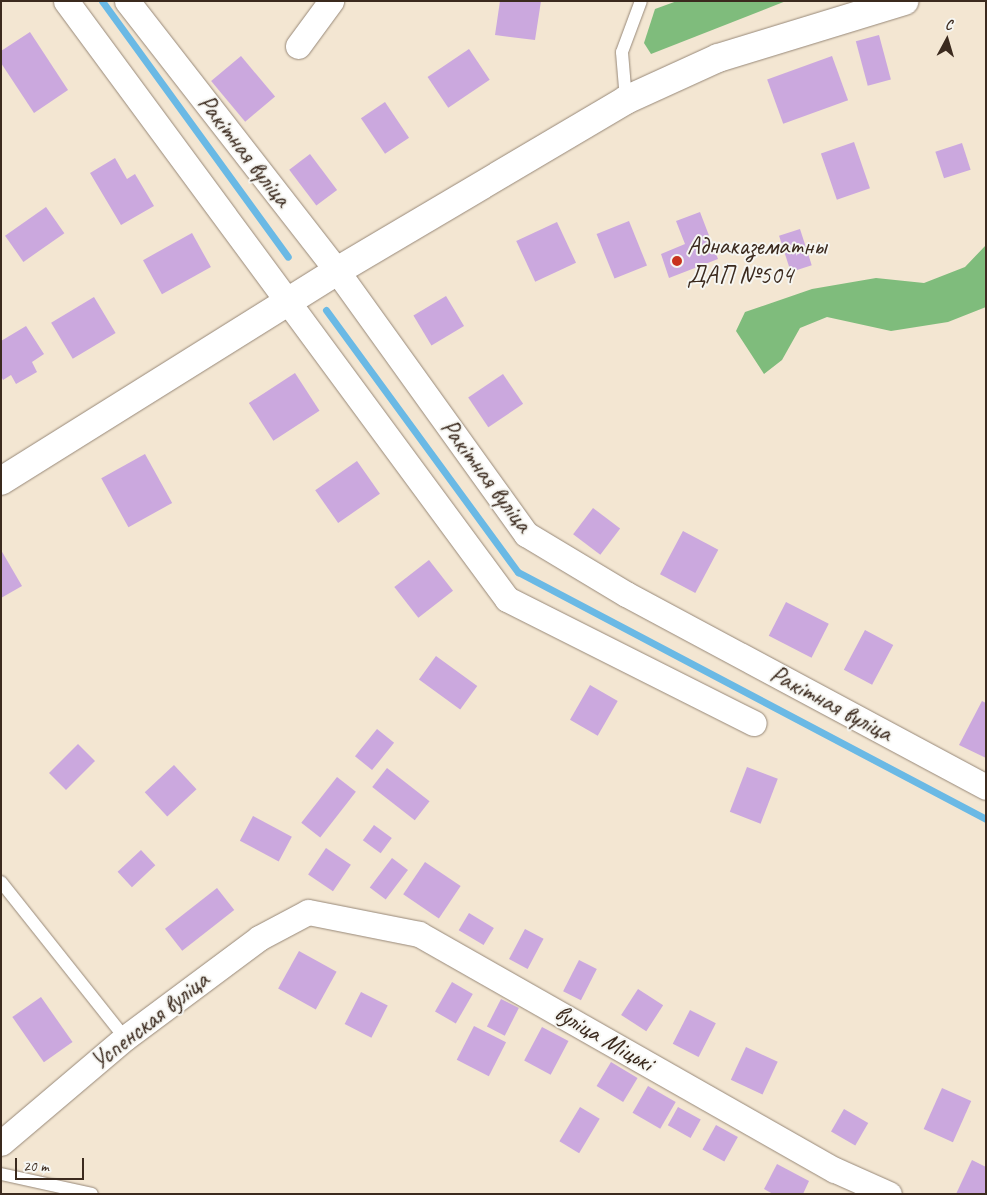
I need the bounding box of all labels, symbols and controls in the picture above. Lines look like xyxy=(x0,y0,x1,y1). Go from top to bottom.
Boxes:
north arrow xyxy=(922,15,972,65)
text: С xyxy=(944,16,953,33)
street label: Ракітная вуліца xyxy=(192,90,296,212)
place label: Аднаказематны ДАП №504 xyxy=(687,232,826,291)
marker: Аднаказематны ДАП №504 xyxy=(671,255,683,267)
street label: Ракітная вуліца xyxy=(434,414,538,538)
street label: Ракітная вуліца xyxy=(766,660,896,748)
street label: Успенская вуліца xyxy=(85,966,215,1076)
street label: вуліца Міцькі xyxy=(549,998,659,1078)
scale bar xyxy=(18,1148,86,1180)
text: 20 m xyxy=(23,1157,49,1176)

